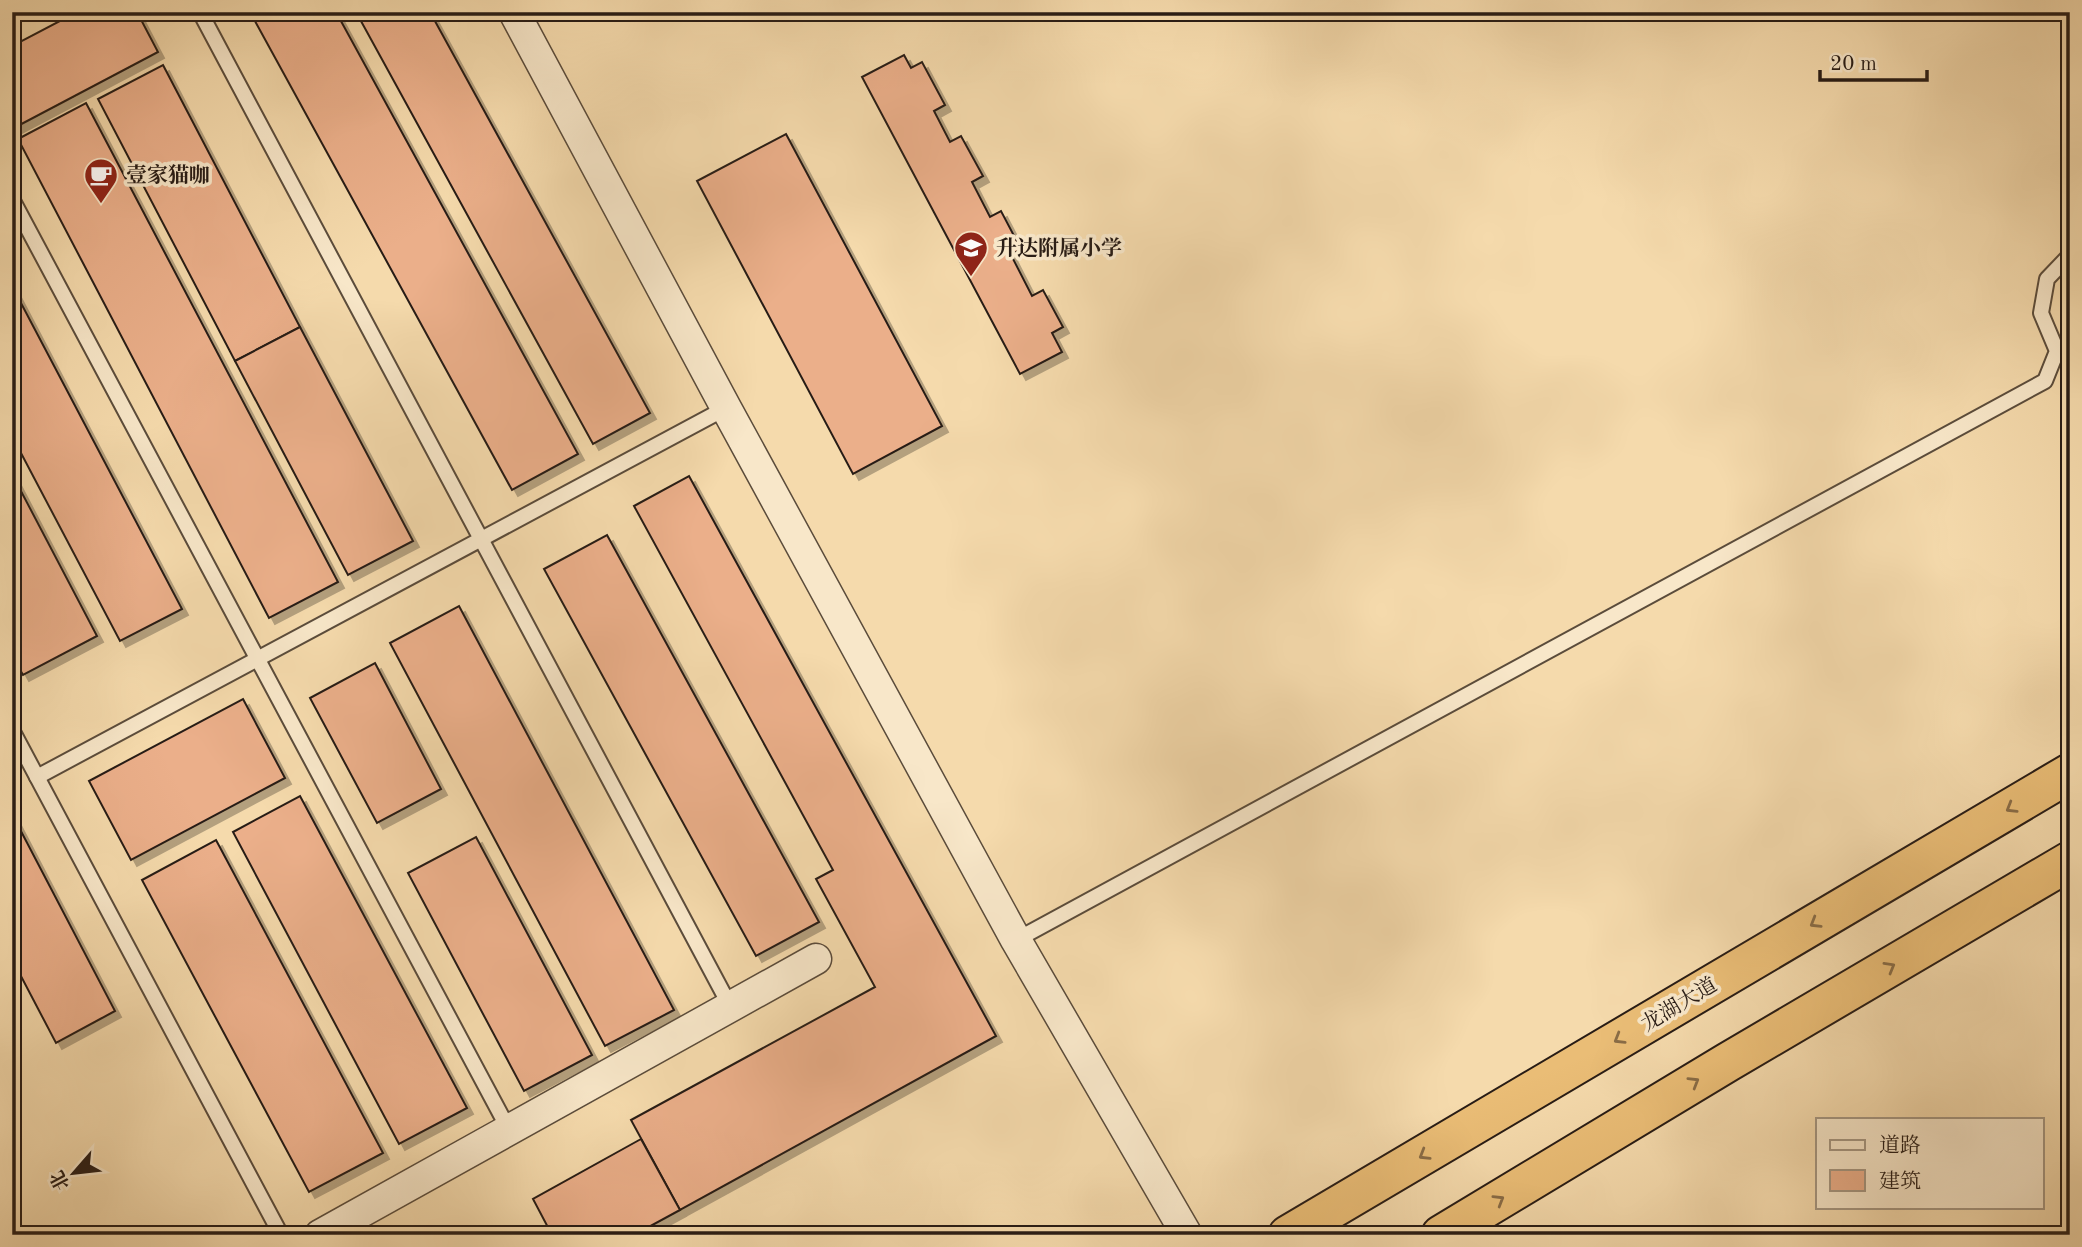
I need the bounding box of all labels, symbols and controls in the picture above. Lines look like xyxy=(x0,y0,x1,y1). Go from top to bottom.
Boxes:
scale bar xyxy=(1820,38,1926,82)
text: 20 m xyxy=(1830,54,1877,75)
cafe icon: 壹家猫咖 xyxy=(82,156,120,205)
place label: 壹家猫咖 xyxy=(126,163,210,187)
school or university icon: 升达附属小学 xyxy=(952,229,990,278)
place label: 升达附属小学 xyxy=(996,237,1122,260)
one-way arrow xyxy=(2006,799,2019,812)
one-way arrow xyxy=(1810,915,1823,928)
one-way arrow xyxy=(1883,962,1895,975)
street label: 龙湖大道 xyxy=(1637,973,1721,1036)
one-way arrow xyxy=(1614,1031,1627,1044)
one-way arrow xyxy=(1686,1078,1699,1091)
legend xyxy=(1816,1118,2044,1208)
text: 道路 xyxy=(1879,1134,1921,1157)
north arrow xyxy=(38,1138,108,1208)
one-way arrow xyxy=(1418,1147,1431,1160)
text: 北 xyxy=(47,1167,74,1194)
text: 建筑 xyxy=(1879,1170,1921,1193)
one-way arrow xyxy=(1491,1195,1504,1208)

